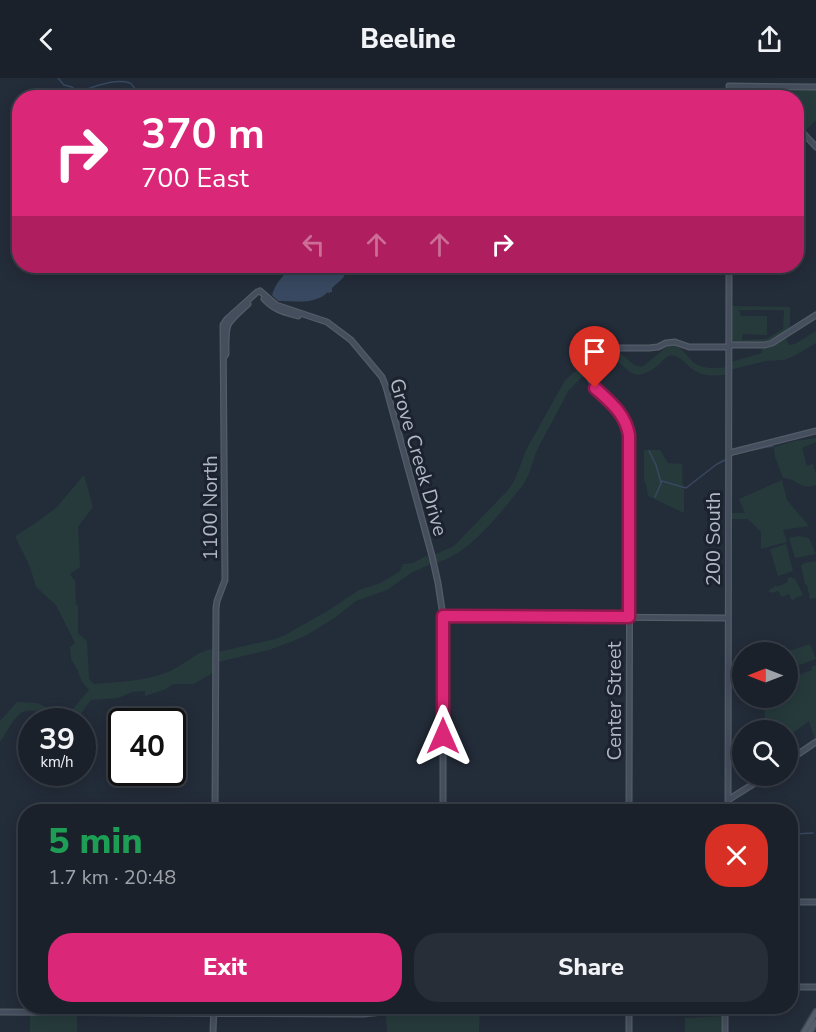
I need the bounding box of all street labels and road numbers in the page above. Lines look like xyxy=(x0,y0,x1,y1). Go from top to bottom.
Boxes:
street label: Grove Creek Drive xyxy=(383,375,454,539)
street label: 1100 North xyxy=(197,455,224,561)
street label: 200 South xyxy=(700,492,727,586)
street label: Center Street xyxy=(601,640,628,761)

